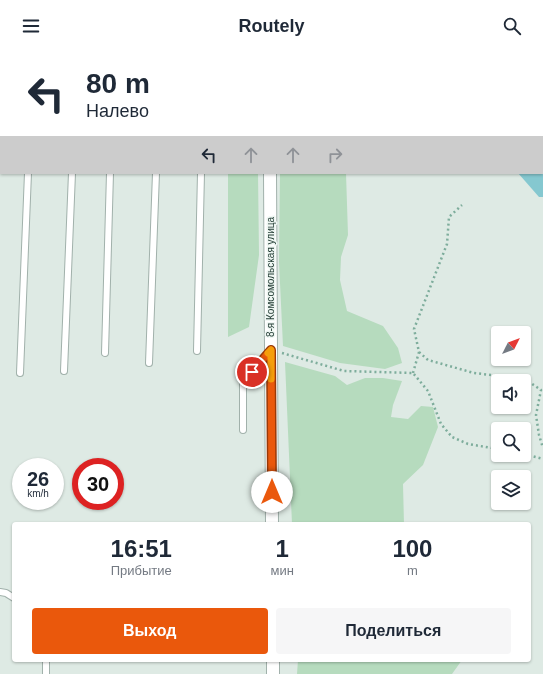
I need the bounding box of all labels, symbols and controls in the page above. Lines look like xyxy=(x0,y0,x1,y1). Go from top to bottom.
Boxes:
icon: menu xyxy=(20,15,42,37)
icon: search xyxy=(501,15,523,37)
text: Routely xyxy=(238,16,305,36)
icon: left xyxy=(20,68,72,120)
text: 80 m xyxy=(86,68,150,99)
text: Налево xyxy=(86,101,149,121)
icon: left xyxy=(198,144,220,166)
icon: ahead xyxy=(240,144,262,166)
icon: ahead xyxy=(282,144,304,166)
icon: right xyxy=(324,144,346,166)
street label: 8-я Комсомольская улица xyxy=(265,217,276,337)
north arrow xyxy=(491,326,531,366)
map controls xyxy=(491,326,531,510)
pin xyxy=(235,355,269,389)
icon: arrive xyxy=(241,361,263,383)
button: sound xyxy=(491,374,531,414)
button: search xyxy=(491,422,531,462)
speed limit sign: 30 xyxy=(72,458,124,510)
text: 26 xyxy=(27,468,49,490)
button: layers xyxy=(491,470,531,510)
position arrow xyxy=(251,471,293,513)
text: km/h xyxy=(27,488,49,499)
text: 16:51 xyxy=(111,535,172,562)
text: 1 xyxy=(275,535,289,562)
text: 100 xyxy=(392,535,432,562)
text: Прибытие xyxy=(111,563,172,578)
text: мин xyxy=(270,563,294,578)
text: m xyxy=(407,563,418,578)
button: Выход xyxy=(32,608,268,654)
button: Поделиться xyxy=(276,608,511,654)

